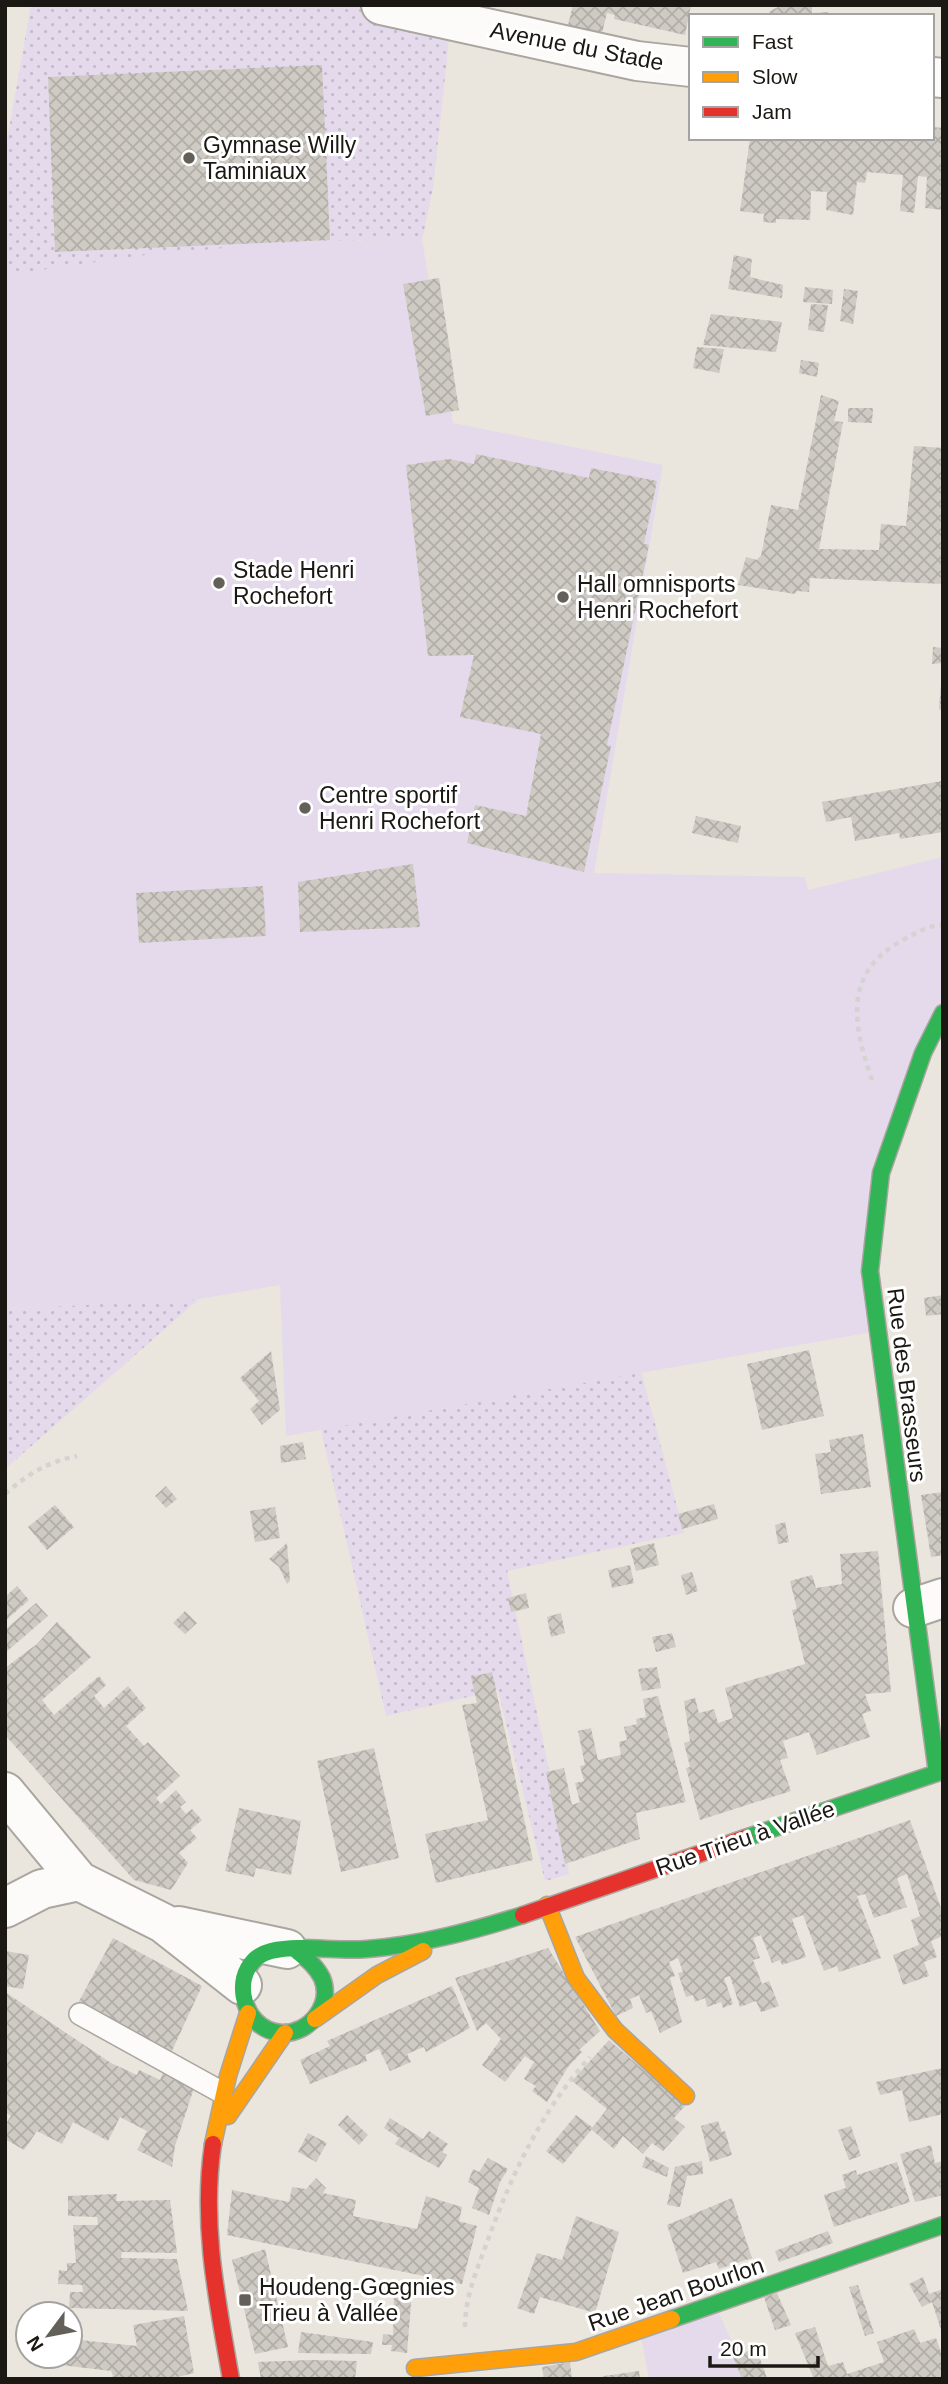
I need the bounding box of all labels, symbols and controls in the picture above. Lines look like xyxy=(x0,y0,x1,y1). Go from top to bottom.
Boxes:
legend xyxy=(689,14,934,140)
street label: Avenue du Stade xyxy=(488,16,666,76)
text: Fast xyxy=(752,30,793,53)
text: Slow xyxy=(752,65,798,88)
text: Jam xyxy=(752,100,792,123)
place label: Gymnase Willy Taminiaux xyxy=(203,132,357,184)
marker: Gymnase Willy Taminiaux xyxy=(181,150,197,166)
place label: Stade Henri Rochefort xyxy=(233,557,354,609)
place label: Hall omnisports Henri Rochefort xyxy=(577,571,739,623)
marker: Stade Henri Rochefort xyxy=(211,575,227,591)
marker: Hall omnisports Henri Rochefort xyxy=(555,589,571,605)
place label: Centre sportif Henri Rochefort xyxy=(319,782,481,834)
marker: Centre sportif Henri Rochefort xyxy=(297,800,313,816)
street label: Rue des Brasseurs xyxy=(882,1286,932,1484)
street label: Rue Trieu à Vallée xyxy=(652,1795,838,1881)
street label: Rue Jean Bourlon xyxy=(585,2252,767,2336)
place label: Houdeng-Gœgnies Trieu à Vallée xyxy=(259,2274,455,2326)
marker: Houdeng-Gœgnies Trieu à Vallée xyxy=(237,2292,253,2308)
north arrow xyxy=(14,2300,84,2370)
scale bar xyxy=(710,2324,818,2368)
text: N xyxy=(22,2332,48,2355)
text: 20 m xyxy=(720,2337,767,2360)

